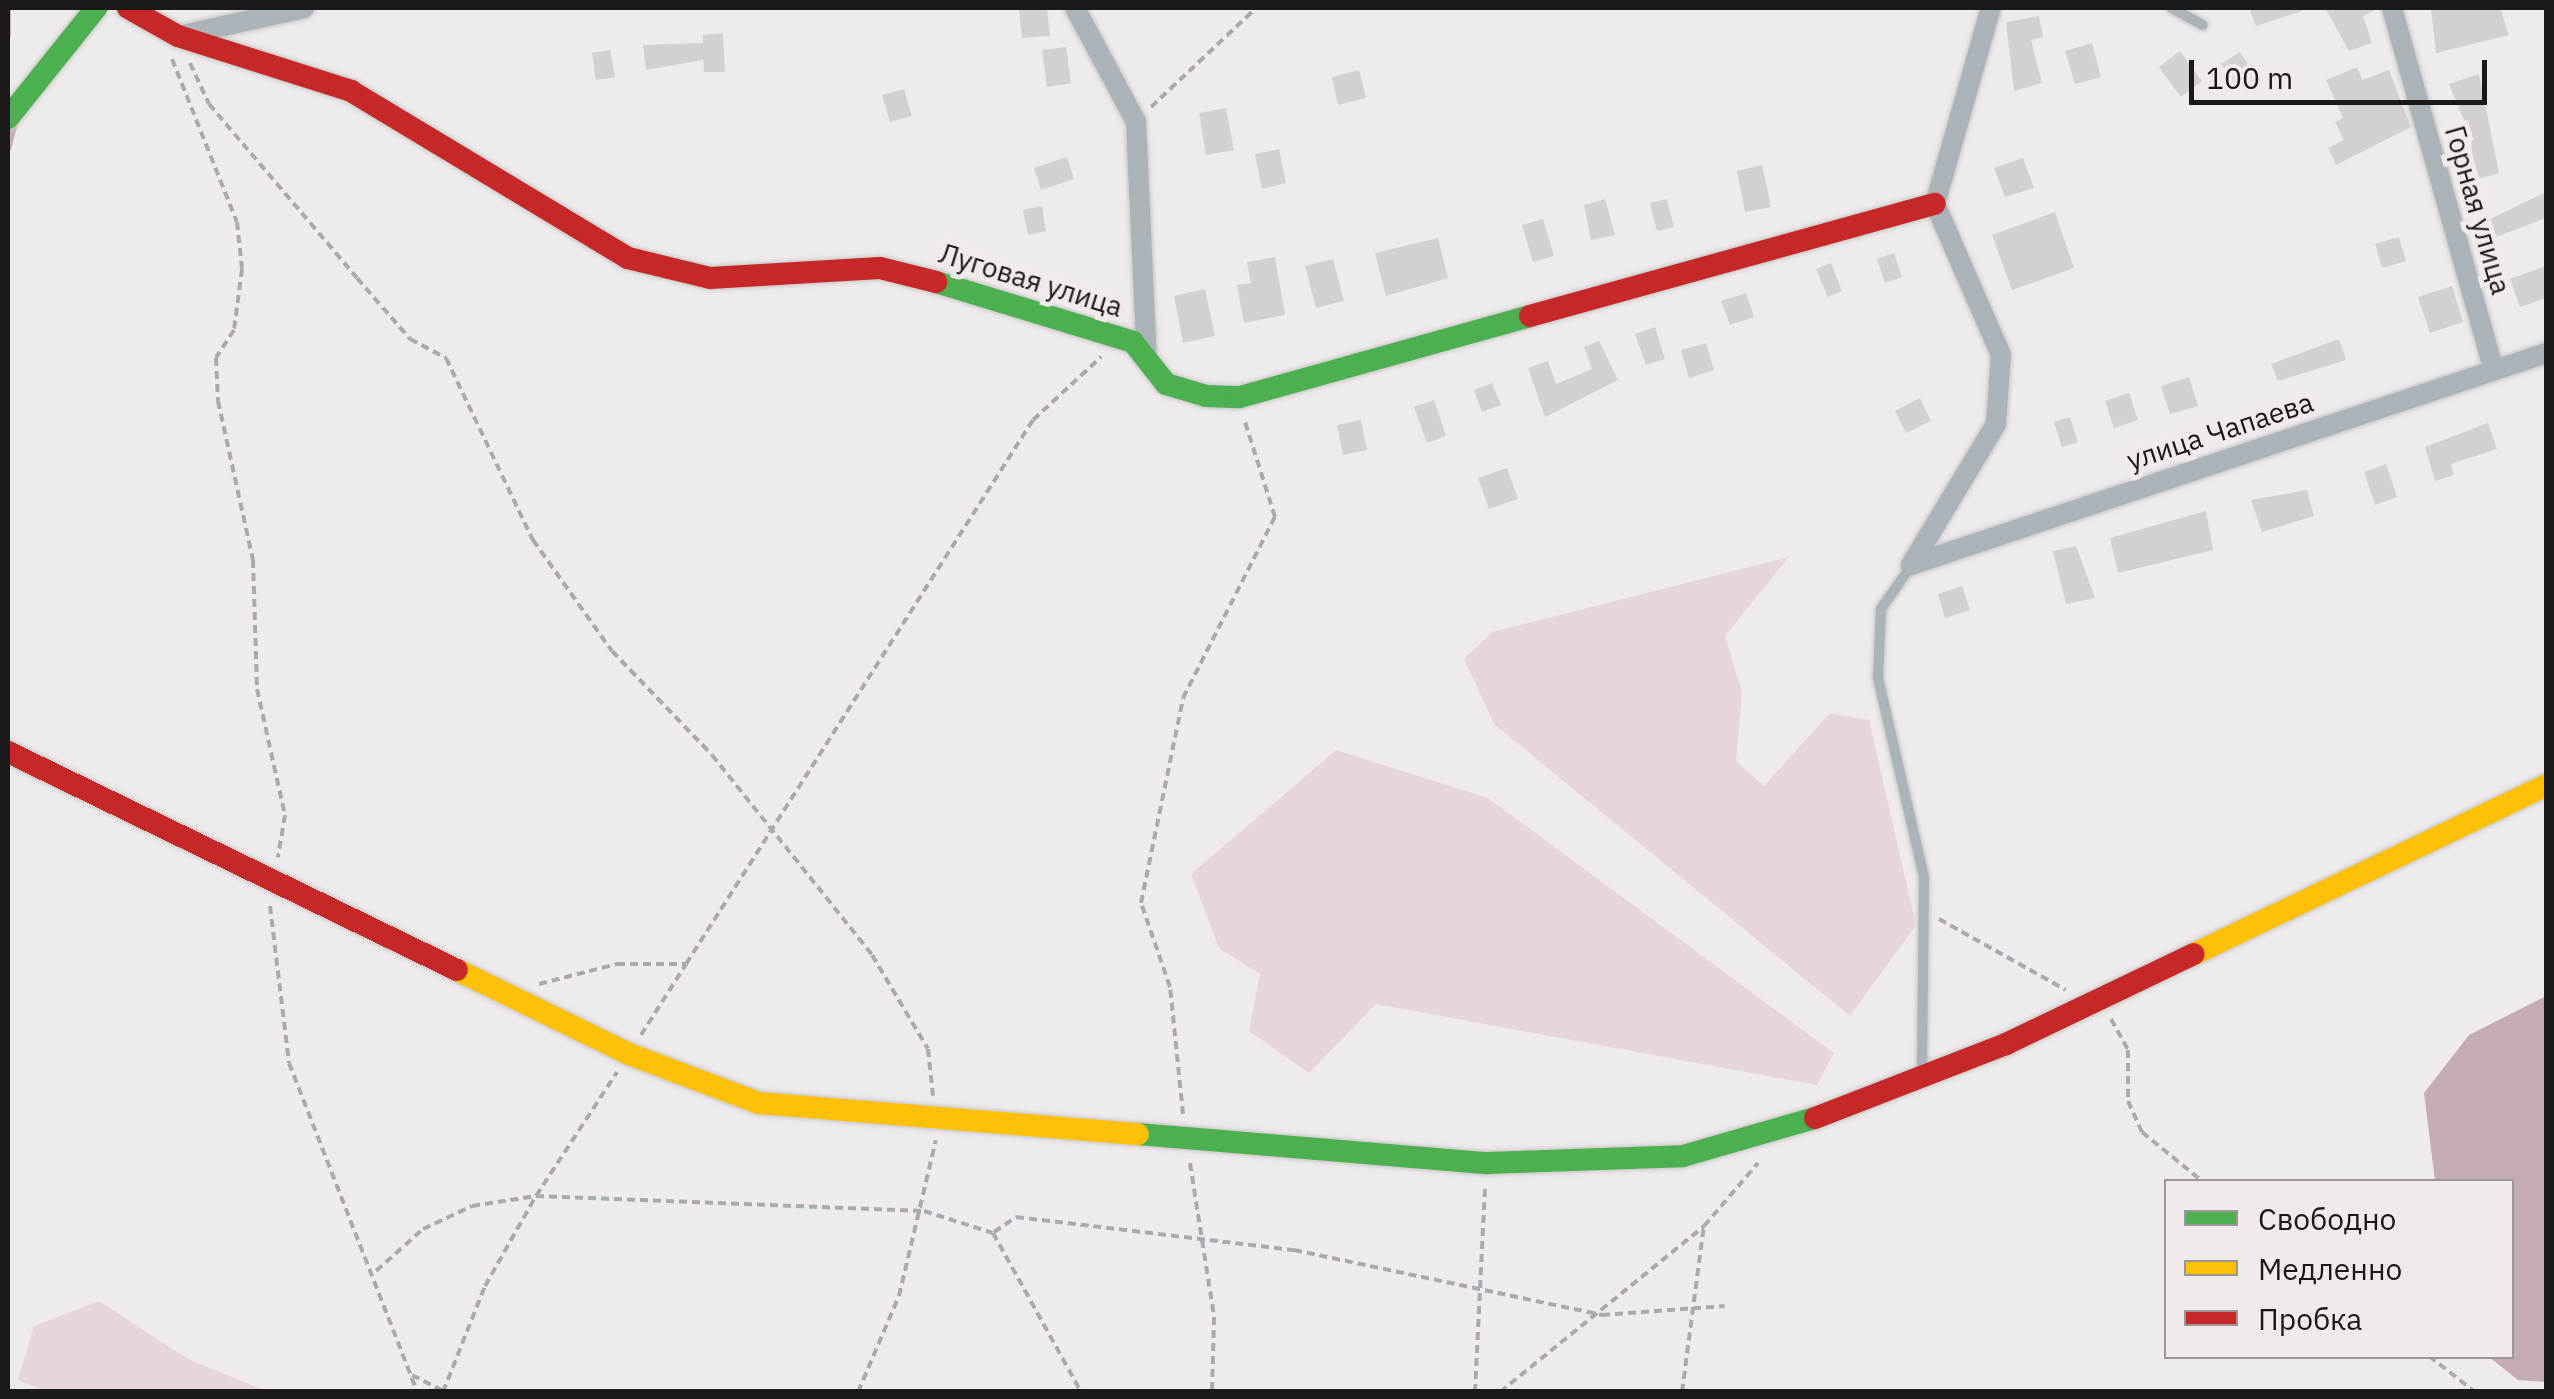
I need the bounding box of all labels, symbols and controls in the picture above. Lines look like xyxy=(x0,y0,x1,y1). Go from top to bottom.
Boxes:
scale bar xyxy=(2194,40,2492,102)
text: 100 m xyxy=(2206,58,2293,97)
street label: Горная улица xyxy=(2438,122,2518,298)
street label: Луговая улица xyxy=(935,236,1127,324)
street label: улица Чапаева xyxy=(2123,385,2317,477)
legend xyxy=(2164,1179,2514,1359)
text: Свободно xyxy=(2258,1199,2396,1238)
text: Медленно xyxy=(2258,1249,2402,1288)
text: Пробка xyxy=(2258,1299,2362,1338)

